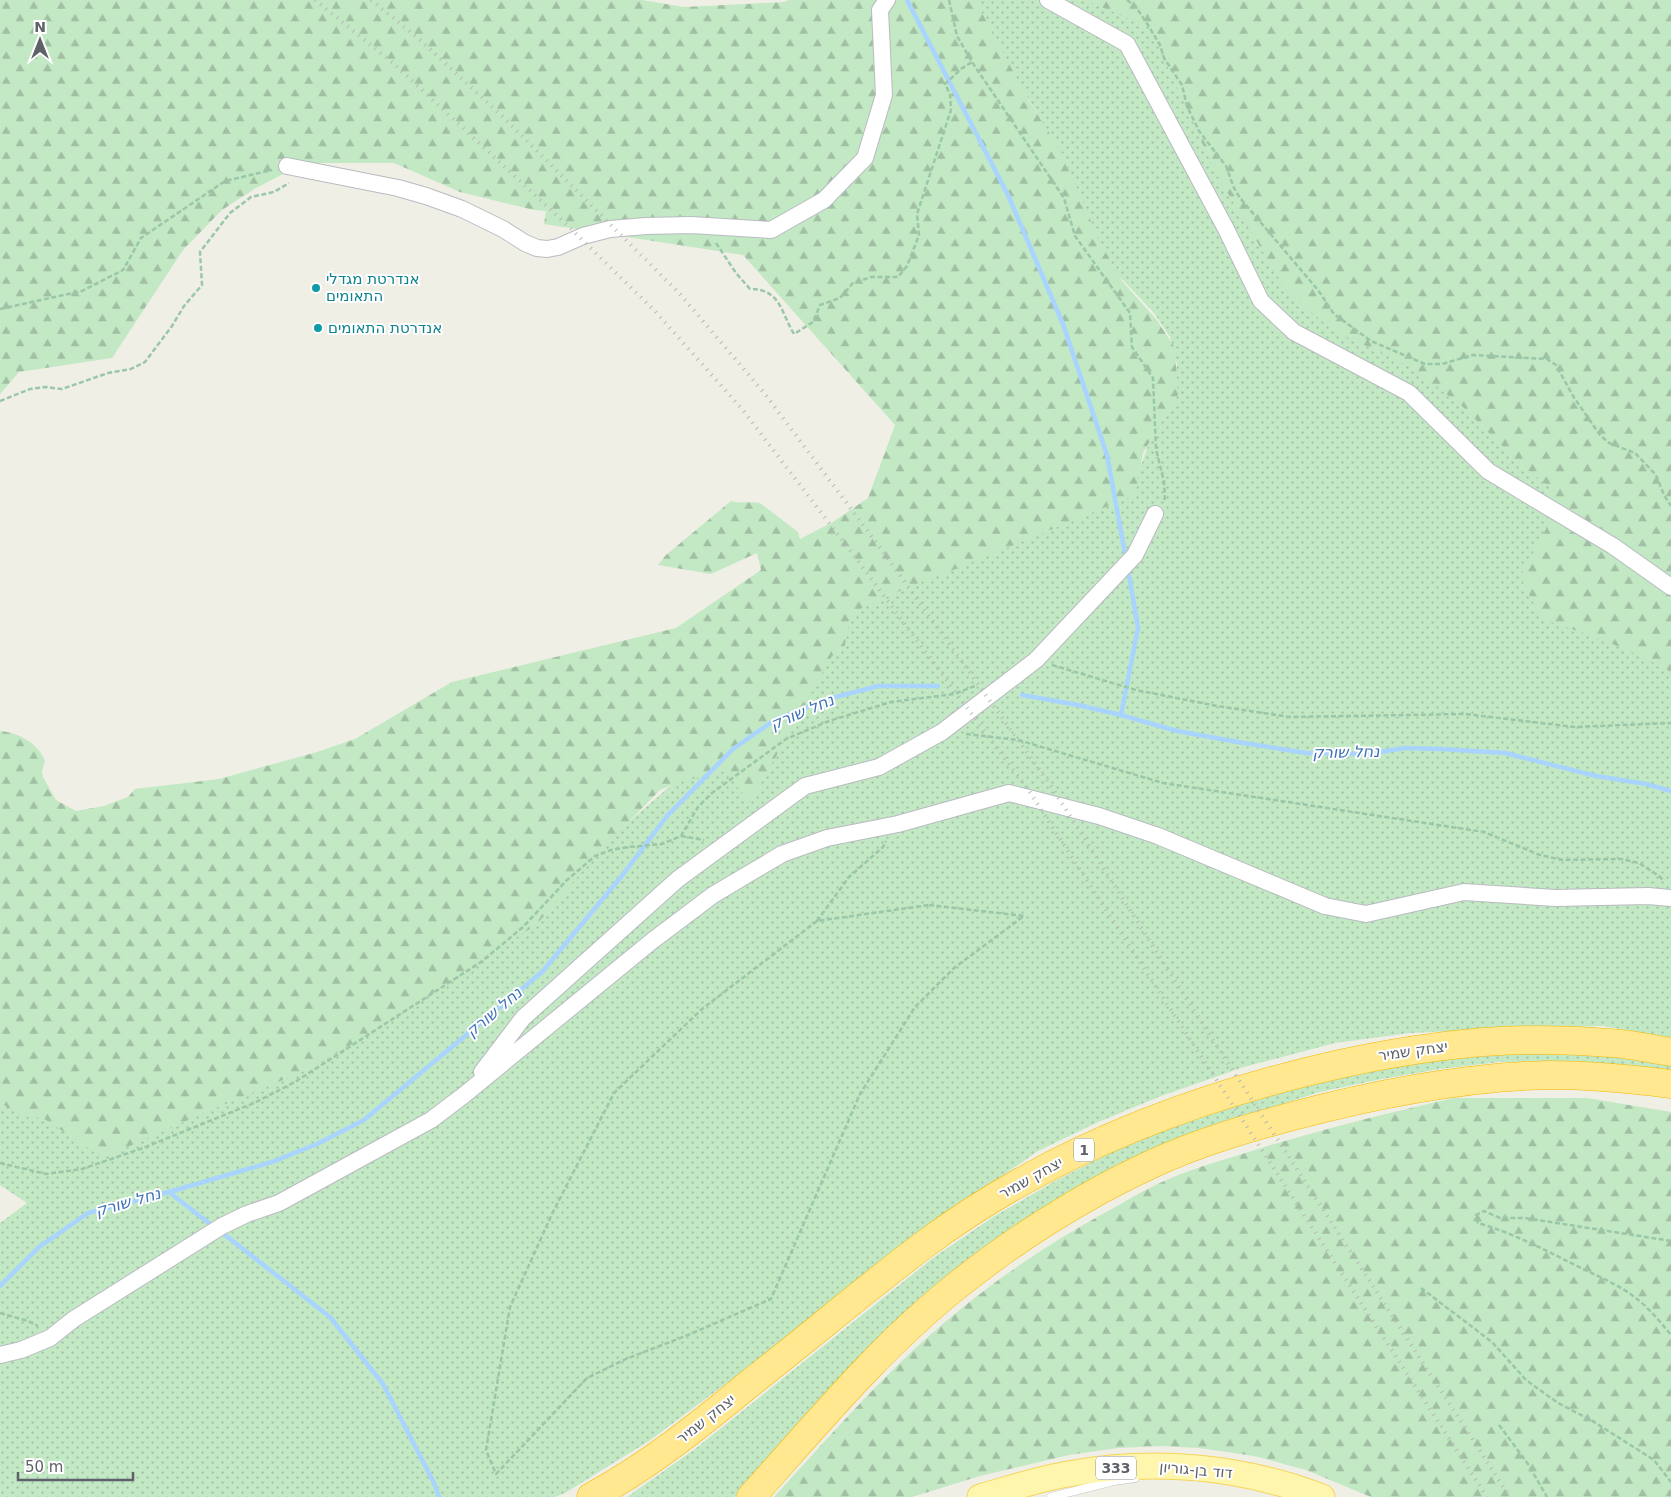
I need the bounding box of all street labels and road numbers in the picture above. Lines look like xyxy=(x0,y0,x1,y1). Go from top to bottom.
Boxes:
street label: יצחק שמיר xyxy=(1377,1037,1449,1065)
road number: 1 xyxy=(1074,1138,1094,1162)
street label: יצחק שמיר xyxy=(996,1153,1066,1203)
street label: יצחק שמיר xyxy=(673,1390,739,1448)
road number: 333 xyxy=(1096,1456,1136,1480)
street label: דוד בן-גוריון xyxy=(1159,1458,1233,1482)

